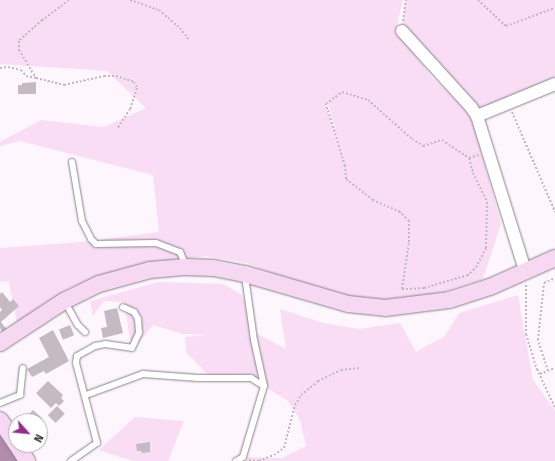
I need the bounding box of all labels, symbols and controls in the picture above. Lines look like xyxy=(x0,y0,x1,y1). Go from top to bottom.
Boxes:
north arrow xyxy=(8,413,48,453)
text: N xyxy=(31,432,46,444)

